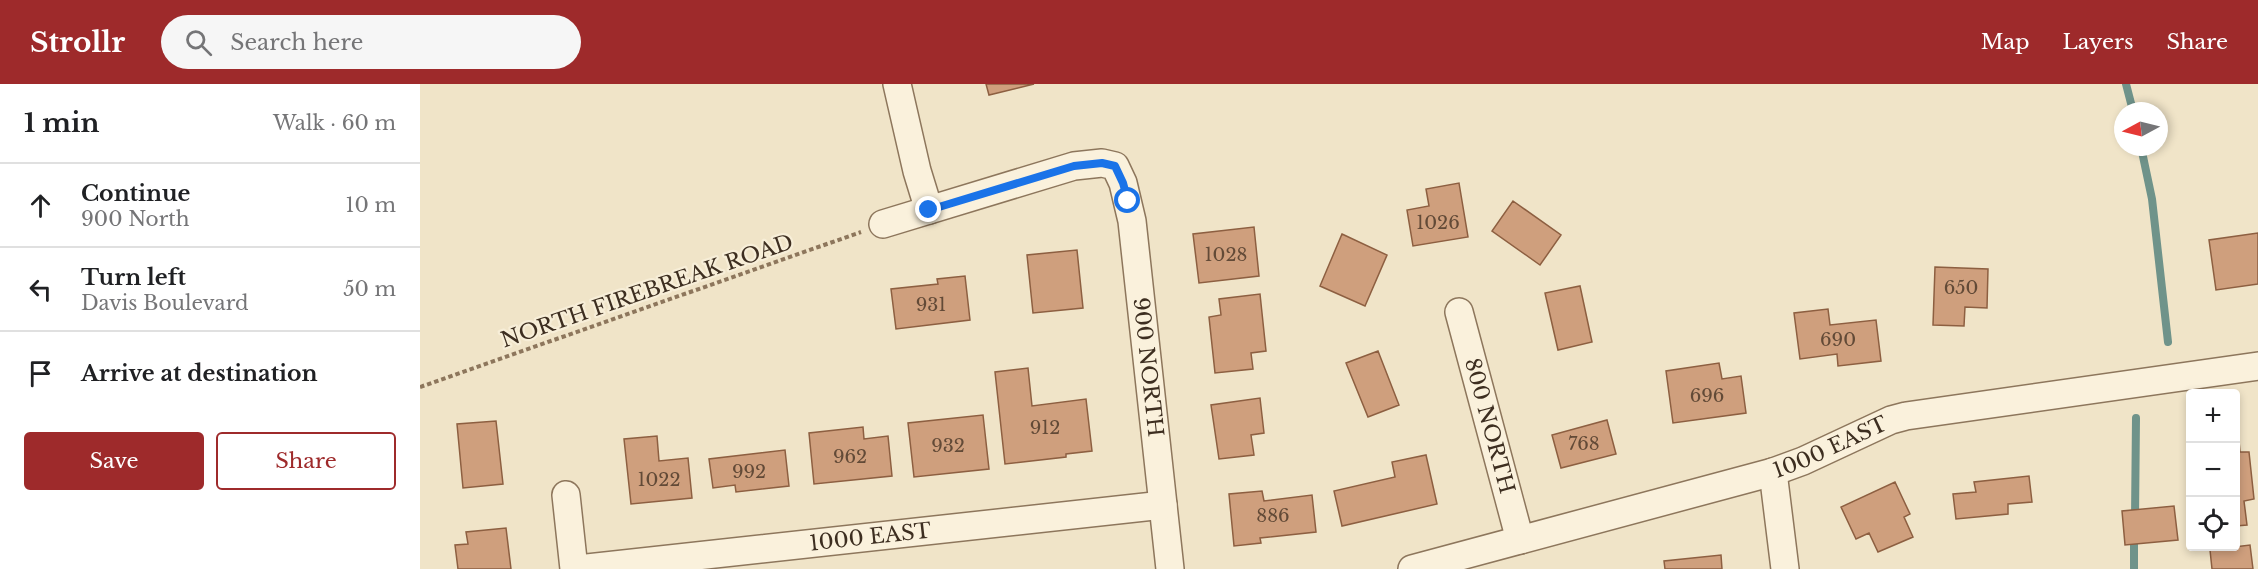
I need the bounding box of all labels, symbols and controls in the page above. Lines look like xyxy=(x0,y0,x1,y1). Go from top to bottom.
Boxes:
search box xyxy=(161,15,581,69)
text: Strollr xyxy=(30,25,125,60)
icon: search xyxy=(182,26,215,59)
text: Search here xyxy=(230,29,363,56)
text: Map xyxy=(1981,29,2030,55)
text: Layers xyxy=(2063,29,2134,55)
text: Share xyxy=(2167,29,2228,55)
north arrow xyxy=(2114,102,2168,156)
text: 1 min xyxy=(24,107,99,139)
text: Walk · 60 m xyxy=(273,111,396,135)
text: Continue xyxy=(81,180,190,207)
route start xyxy=(1114,187,1140,213)
icon: ahead xyxy=(24,189,57,222)
text: 10 m xyxy=(346,193,396,217)
route end xyxy=(915,196,941,222)
text: 900 North xyxy=(81,207,190,231)
house number: 1026 xyxy=(1416,212,1460,234)
street label: NORTH FIREBREAK ROAD xyxy=(498,229,796,353)
house number: 1028 xyxy=(1205,244,1247,266)
text: Turn left xyxy=(81,264,186,291)
icon: left xyxy=(24,273,57,306)
text: 50 m xyxy=(343,277,396,301)
house number: 650 xyxy=(1944,277,1978,299)
text: Davis Boulevard xyxy=(81,291,249,315)
house number: 931 xyxy=(916,294,946,316)
street label: 900 NORTH xyxy=(1127,296,1168,438)
house number: 690 xyxy=(1820,329,1856,351)
street label: 800 NORTH xyxy=(1459,355,1520,497)
icon: arrive xyxy=(24,357,57,390)
text: Arrive at destination xyxy=(81,360,318,387)
house number: 696 xyxy=(1690,385,1724,407)
map controls xyxy=(2186,389,2240,551)
button: + xyxy=(2186,389,2240,443)
street label: 1000 EAST xyxy=(1770,411,1891,484)
house number: 912 xyxy=(1030,417,1060,439)
button: Save xyxy=(24,432,204,490)
button: Share xyxy=(216,432,396,490)
house number: 768 xyxy=(1568,433,1600,455)
house number: 932 xyxy=(931,435,965,457)
button: − xyxy=(2186,443,2240,497)
house number: 962 xyxy=(833,446,867,468)
house number: 992 xyxy=(732,461,766,483)
house number: 1022 xyxy=(637,469,681,491)
button: locate xyxy=(2186,497,2240,551)
house number: 886 xyxy=(1256,505,1290,527)
street label: 1000 EAST xyxy=(808,517,933,557)

